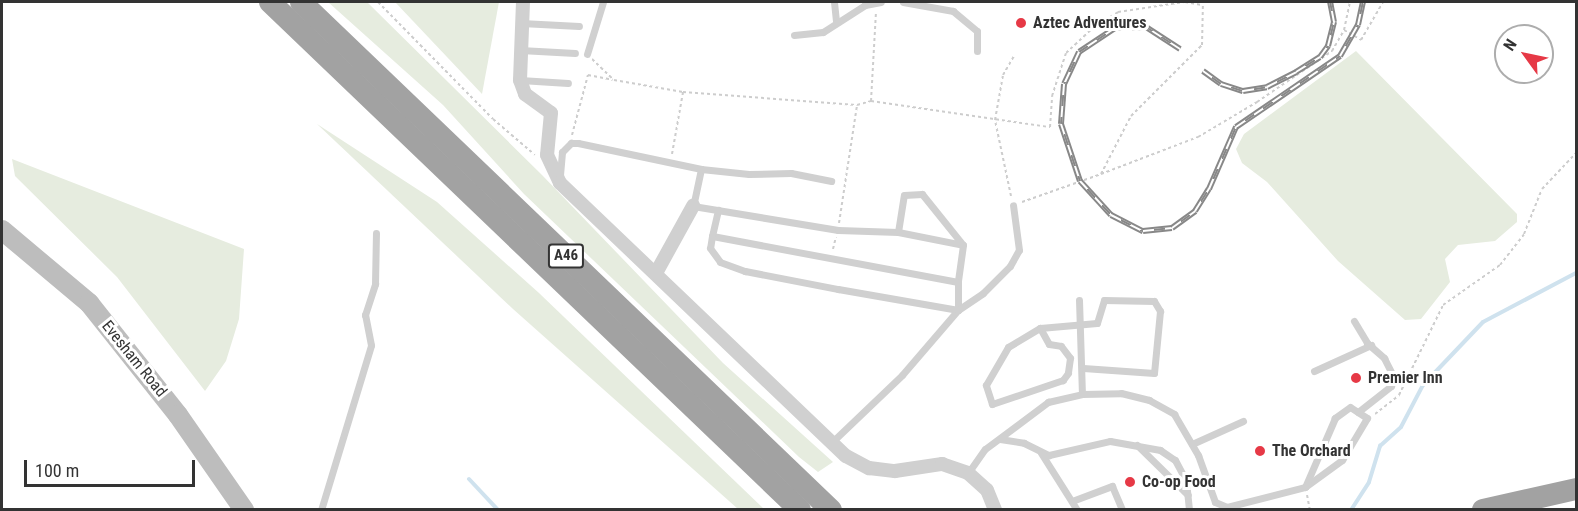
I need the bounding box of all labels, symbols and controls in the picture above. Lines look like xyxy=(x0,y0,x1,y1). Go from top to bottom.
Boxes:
place label: Aztec Adventures xyxy=(1033,13,1146,33)
marker: Aztec Adventures xyxy=(1014,16,1028,30)
north arrow xyxy=(1494,24,1554,84)
text: N xyxy=(1500,36,1521,54)
road number: A46 xyxy=(546,244,586,268)
street label: Evesham Road xyxy=(97,317,171,401)
place label: Premier Inn xyxy=(1368,368,1443,388)
marker: Premier Inn xyxy=(1349,371,1363,385)
place label: The Orchard xyxy=(1272,441,1351,461)
marker: The Orchard xyxy=(1253,444,1267,458)
scale bar xyxy=(27,448,198,486)
text: 100 m xyxy=(35,460,79,481)
place label: Co-op Food xyxy=(1142,472,1216,492)
marker: Co-op Food xyxy=(1123,475,1137,489)

